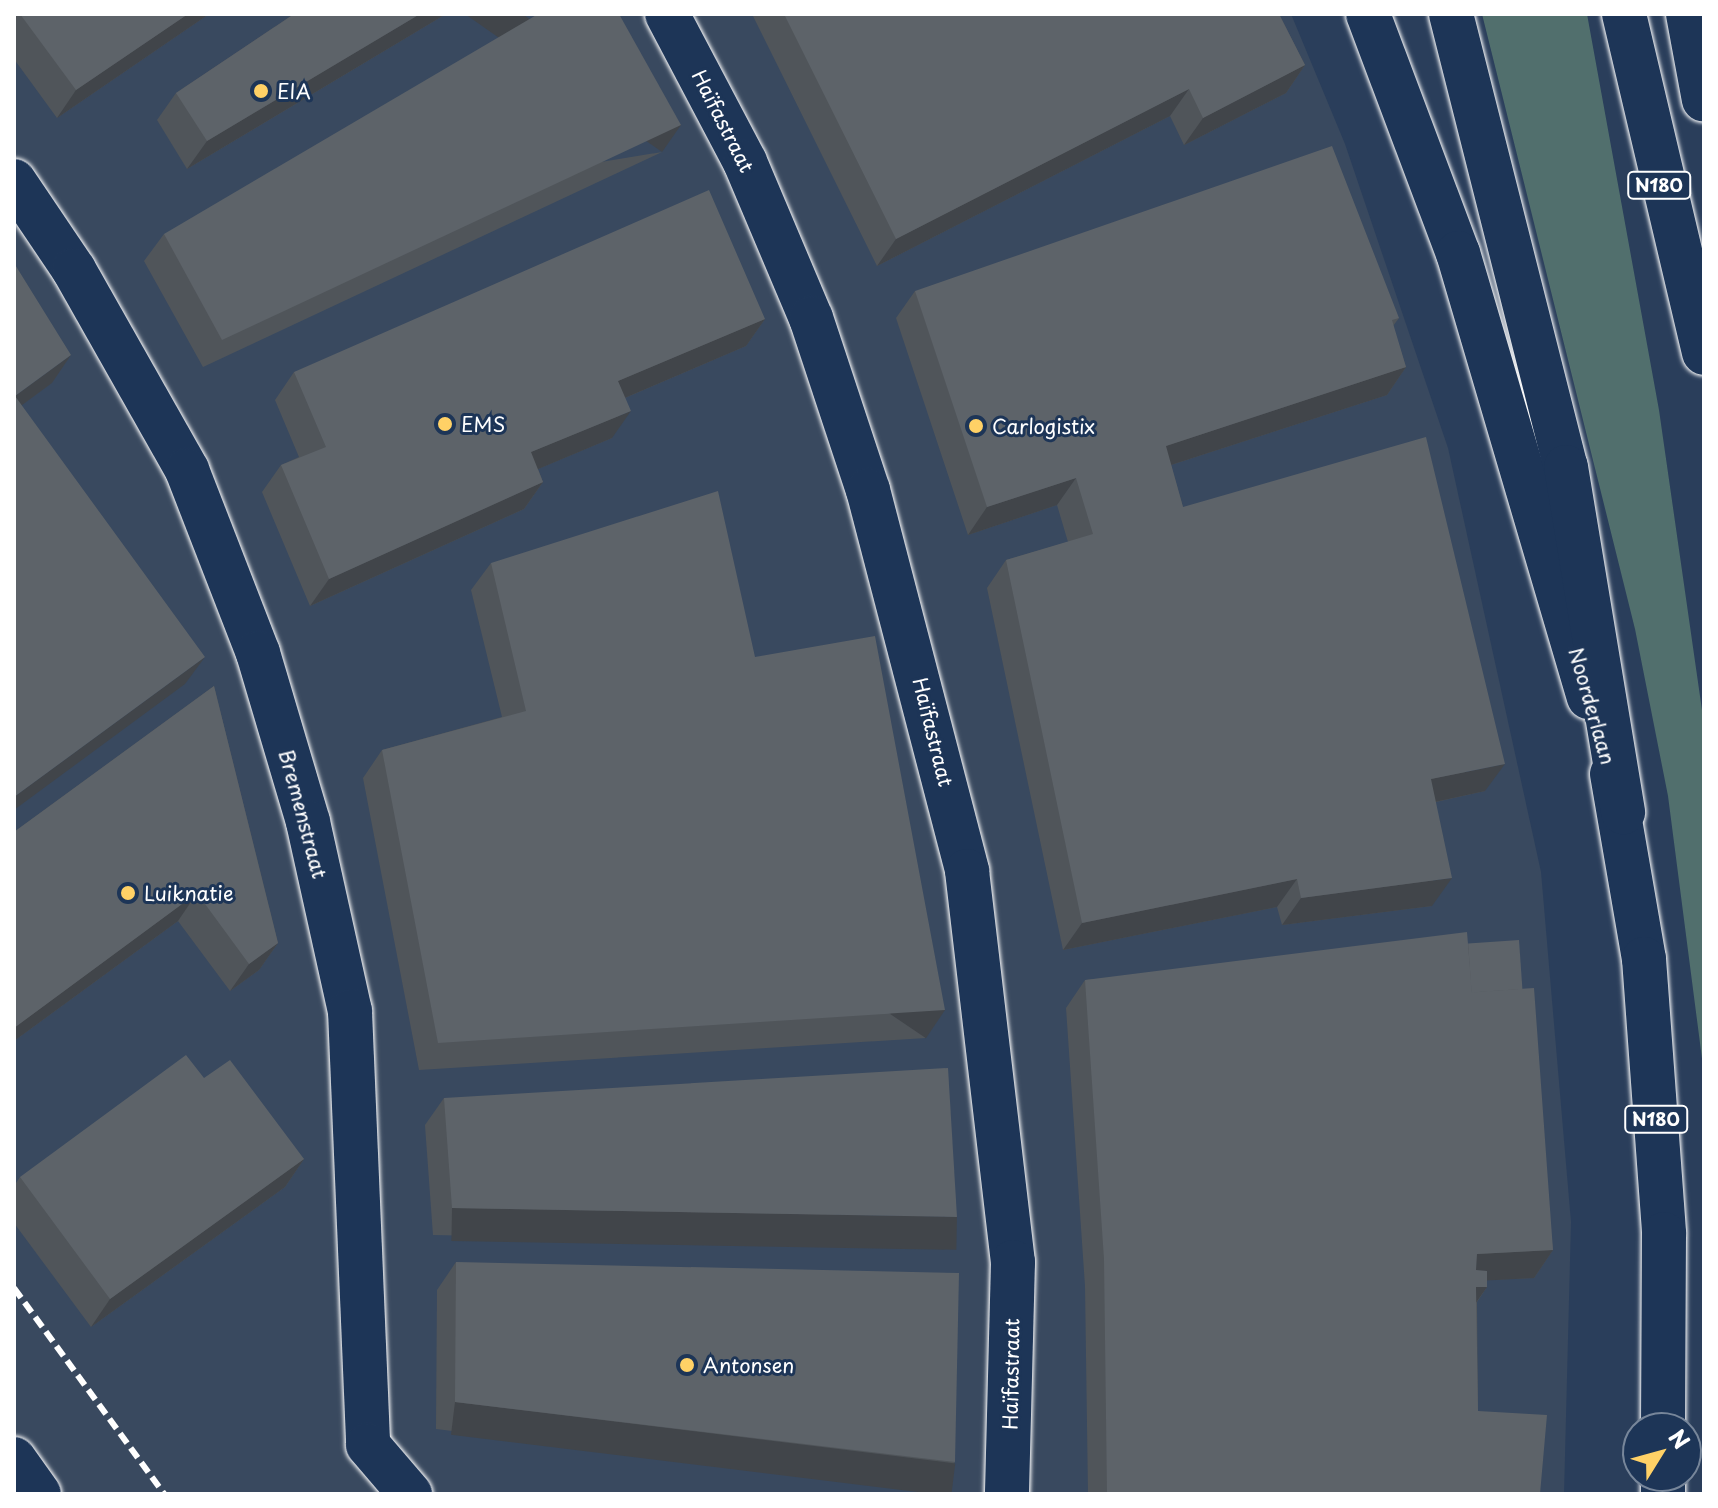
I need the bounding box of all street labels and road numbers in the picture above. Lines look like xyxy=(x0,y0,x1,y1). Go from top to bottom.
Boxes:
street label: Haïfastraat xyxy=(687,66,759,176)
road number: N180 xyxy=(1627,171,1691,199)
street label: Noorderlaan xyxy=(1564,645,1620,767)
street label: Haïfastraat xyxy=(908,675,958,789)
street label: Bremenstraat xyxy=(274,747,332,881)
road number: N180 xyxy=(1624,1105,1688,1133)
street label: Haïfastraat xyxy=(998,1318,1024,1430)

